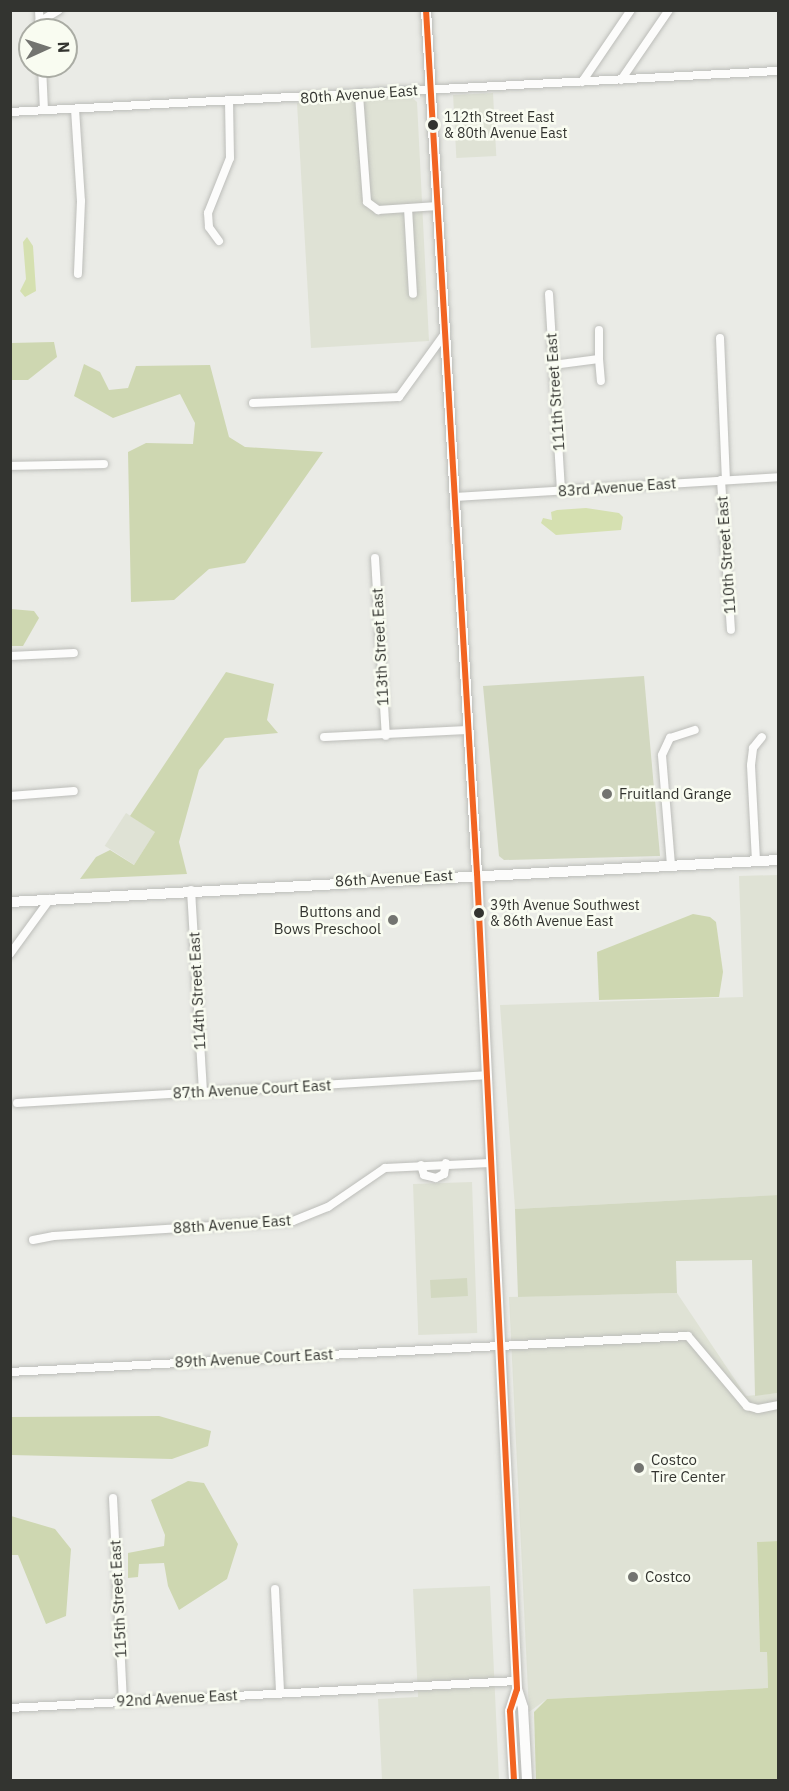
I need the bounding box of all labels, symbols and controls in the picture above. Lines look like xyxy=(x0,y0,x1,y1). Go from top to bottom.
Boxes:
north arrow xyxy=(18,18,78,78)
text: N xyxy=(54,41,74,53)
street label: 80th Avenue East xyxy=(299,81,419,107)
place label: 112th Street East & 80th Avenue East xyxy=(444,109,567,142)
marker: 112th Street East & 80th Avenue East xyxy=(427,119,439,131)
street label: 111th Street East xyxy=(542,332,568,452)
street label: 83rd Avenue East xyxy=(557,474,677,500)
street label: 110th Street East xyxy=(713,495,739,615)
street label: 113th Street East xyxy=(368,587,392,707)
place label: Fruitland Grange xyxy=(619,785,731,803)
marker: Fruitland Grange xyxy=(600,787,614,801)
street label: 86th Avenue East xyxy=(335,866,453,890)
place label: 39th Avenue Southwest & 86th Avenue East xyxy=(490,897,640,930)
place label: Buttons and Bows Preschool xyxy=(274,902,381,937)
marker: 39th Avenue Southwest & 86th Avenue East xyxy=(473,907,485,919)
marker: Buttons and Bows Preschool xyxy=(386,913,400,927)
street label: 114th Street East xyxy=(185,931,209,1051)
street label: 87th Avenue Court East xyxy=(172,1076,332,1102)
street label: 88th Avenue East xyxy=(172,1211,292,1237)
street label: 89th Avenue Court East xyxy=(174,1345,334,1371)
place label: Costco Tire Center xyxy=(651,1450,726,1485)
marker: Costco Tire Center xyxy=(632,1461,646,1475)
street label: 115th Street East xyxy=(106,1539,130,1659)
place label: Costco xyxy=(645,1568,691,1586)
marker: Costco xyxy=(626,1570,640,1584)
street label: 92nd Avenue East xyxy=(116,1686,238,1710)

